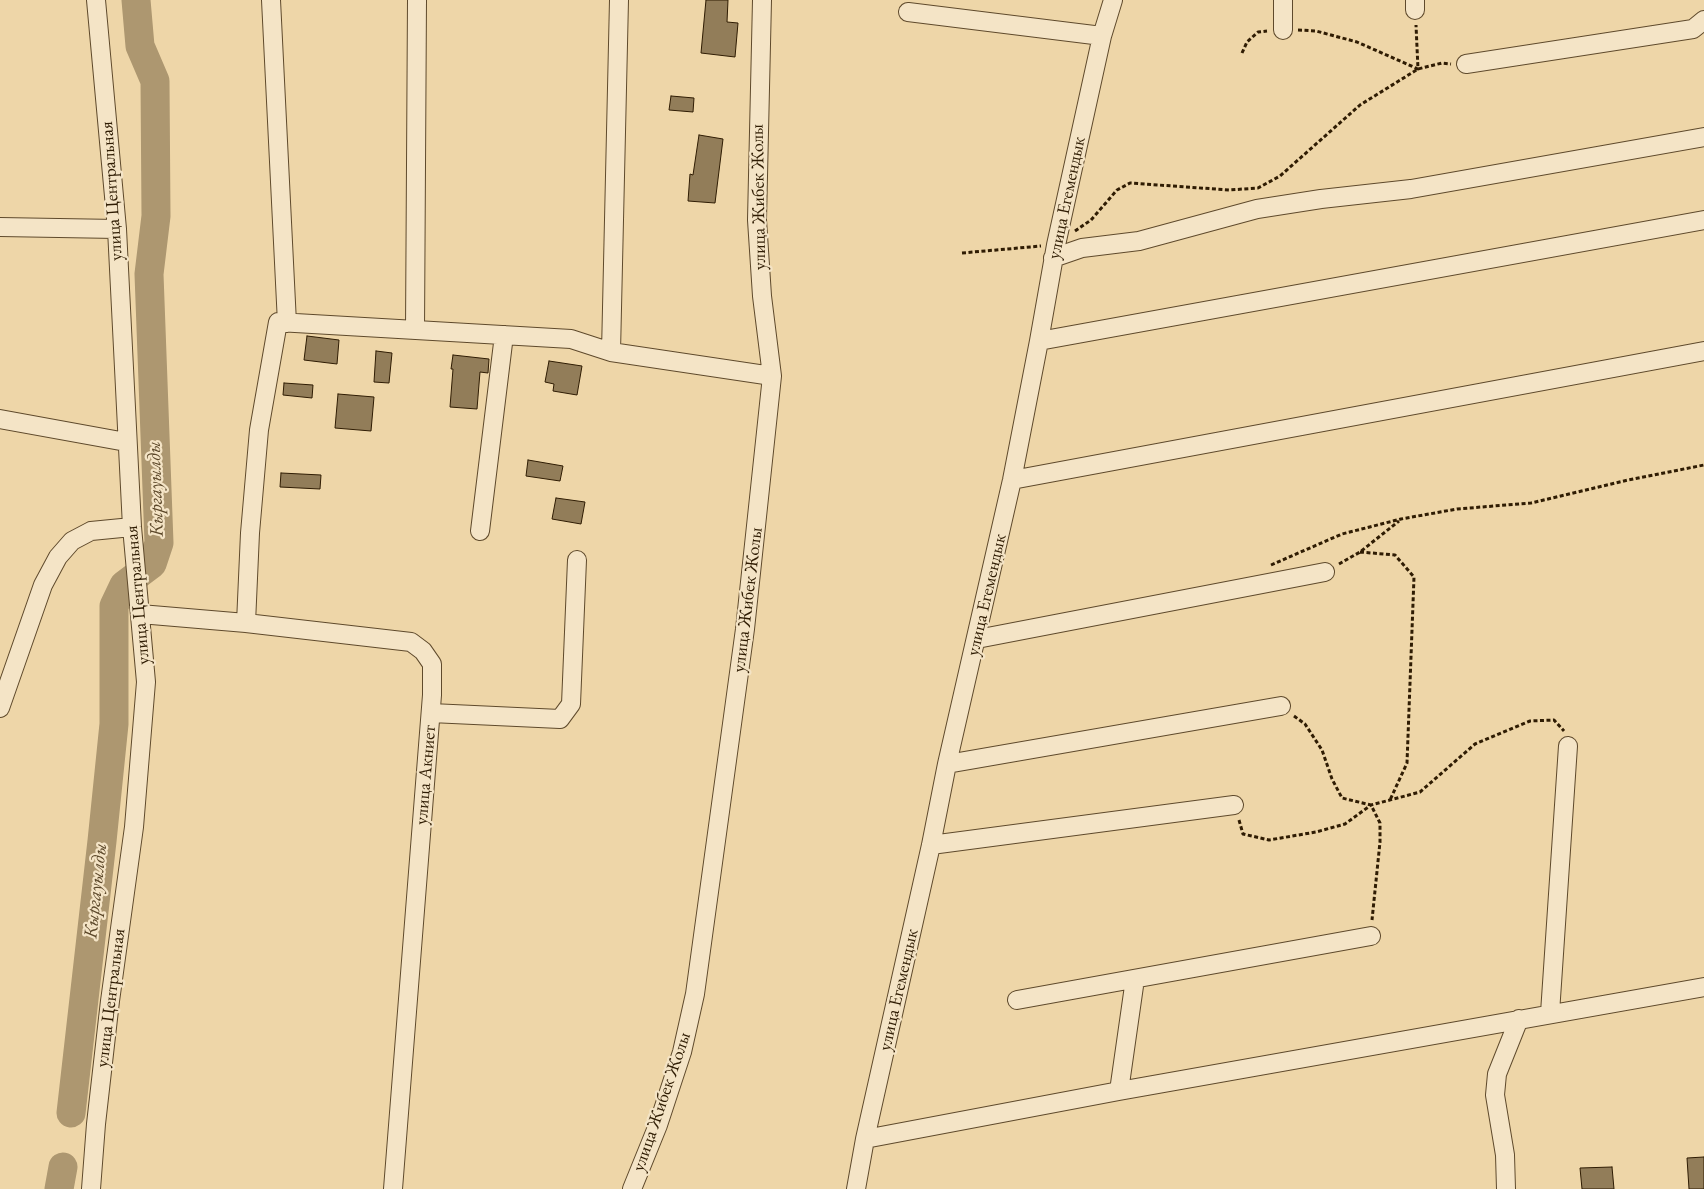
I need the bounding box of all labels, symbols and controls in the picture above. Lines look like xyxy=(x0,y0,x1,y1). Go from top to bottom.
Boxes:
street label: улица Центральная xyxy=(96,121,128,261)
street label: улица Жибек Жолы xyxy=(747,124,771,270)
street label: улица Егемендык xyxy=(1043,135,1091,261)
water label: Кыргауылды xyxy=(143,441,169,537)
street label: улица Центральная xyxy=(121,524,155,666)
street label: улица Жибек Жолы xyxy=(728,526,768,674)
street label: улица Егемендык xyxy=(962,532,1012,658)
street label: улица Акниет xyxy=(411,724,441,826)
water label: Кыргауылды xyxy=(80,842,112,940)
street label: улица Центральная xyxy=(92,927,130,1069)
street label: улица Егемендык xyxy=(874,927,924,1053)
street label: улица Жибек Жолы xyxy=(628,1029,696,1175)

